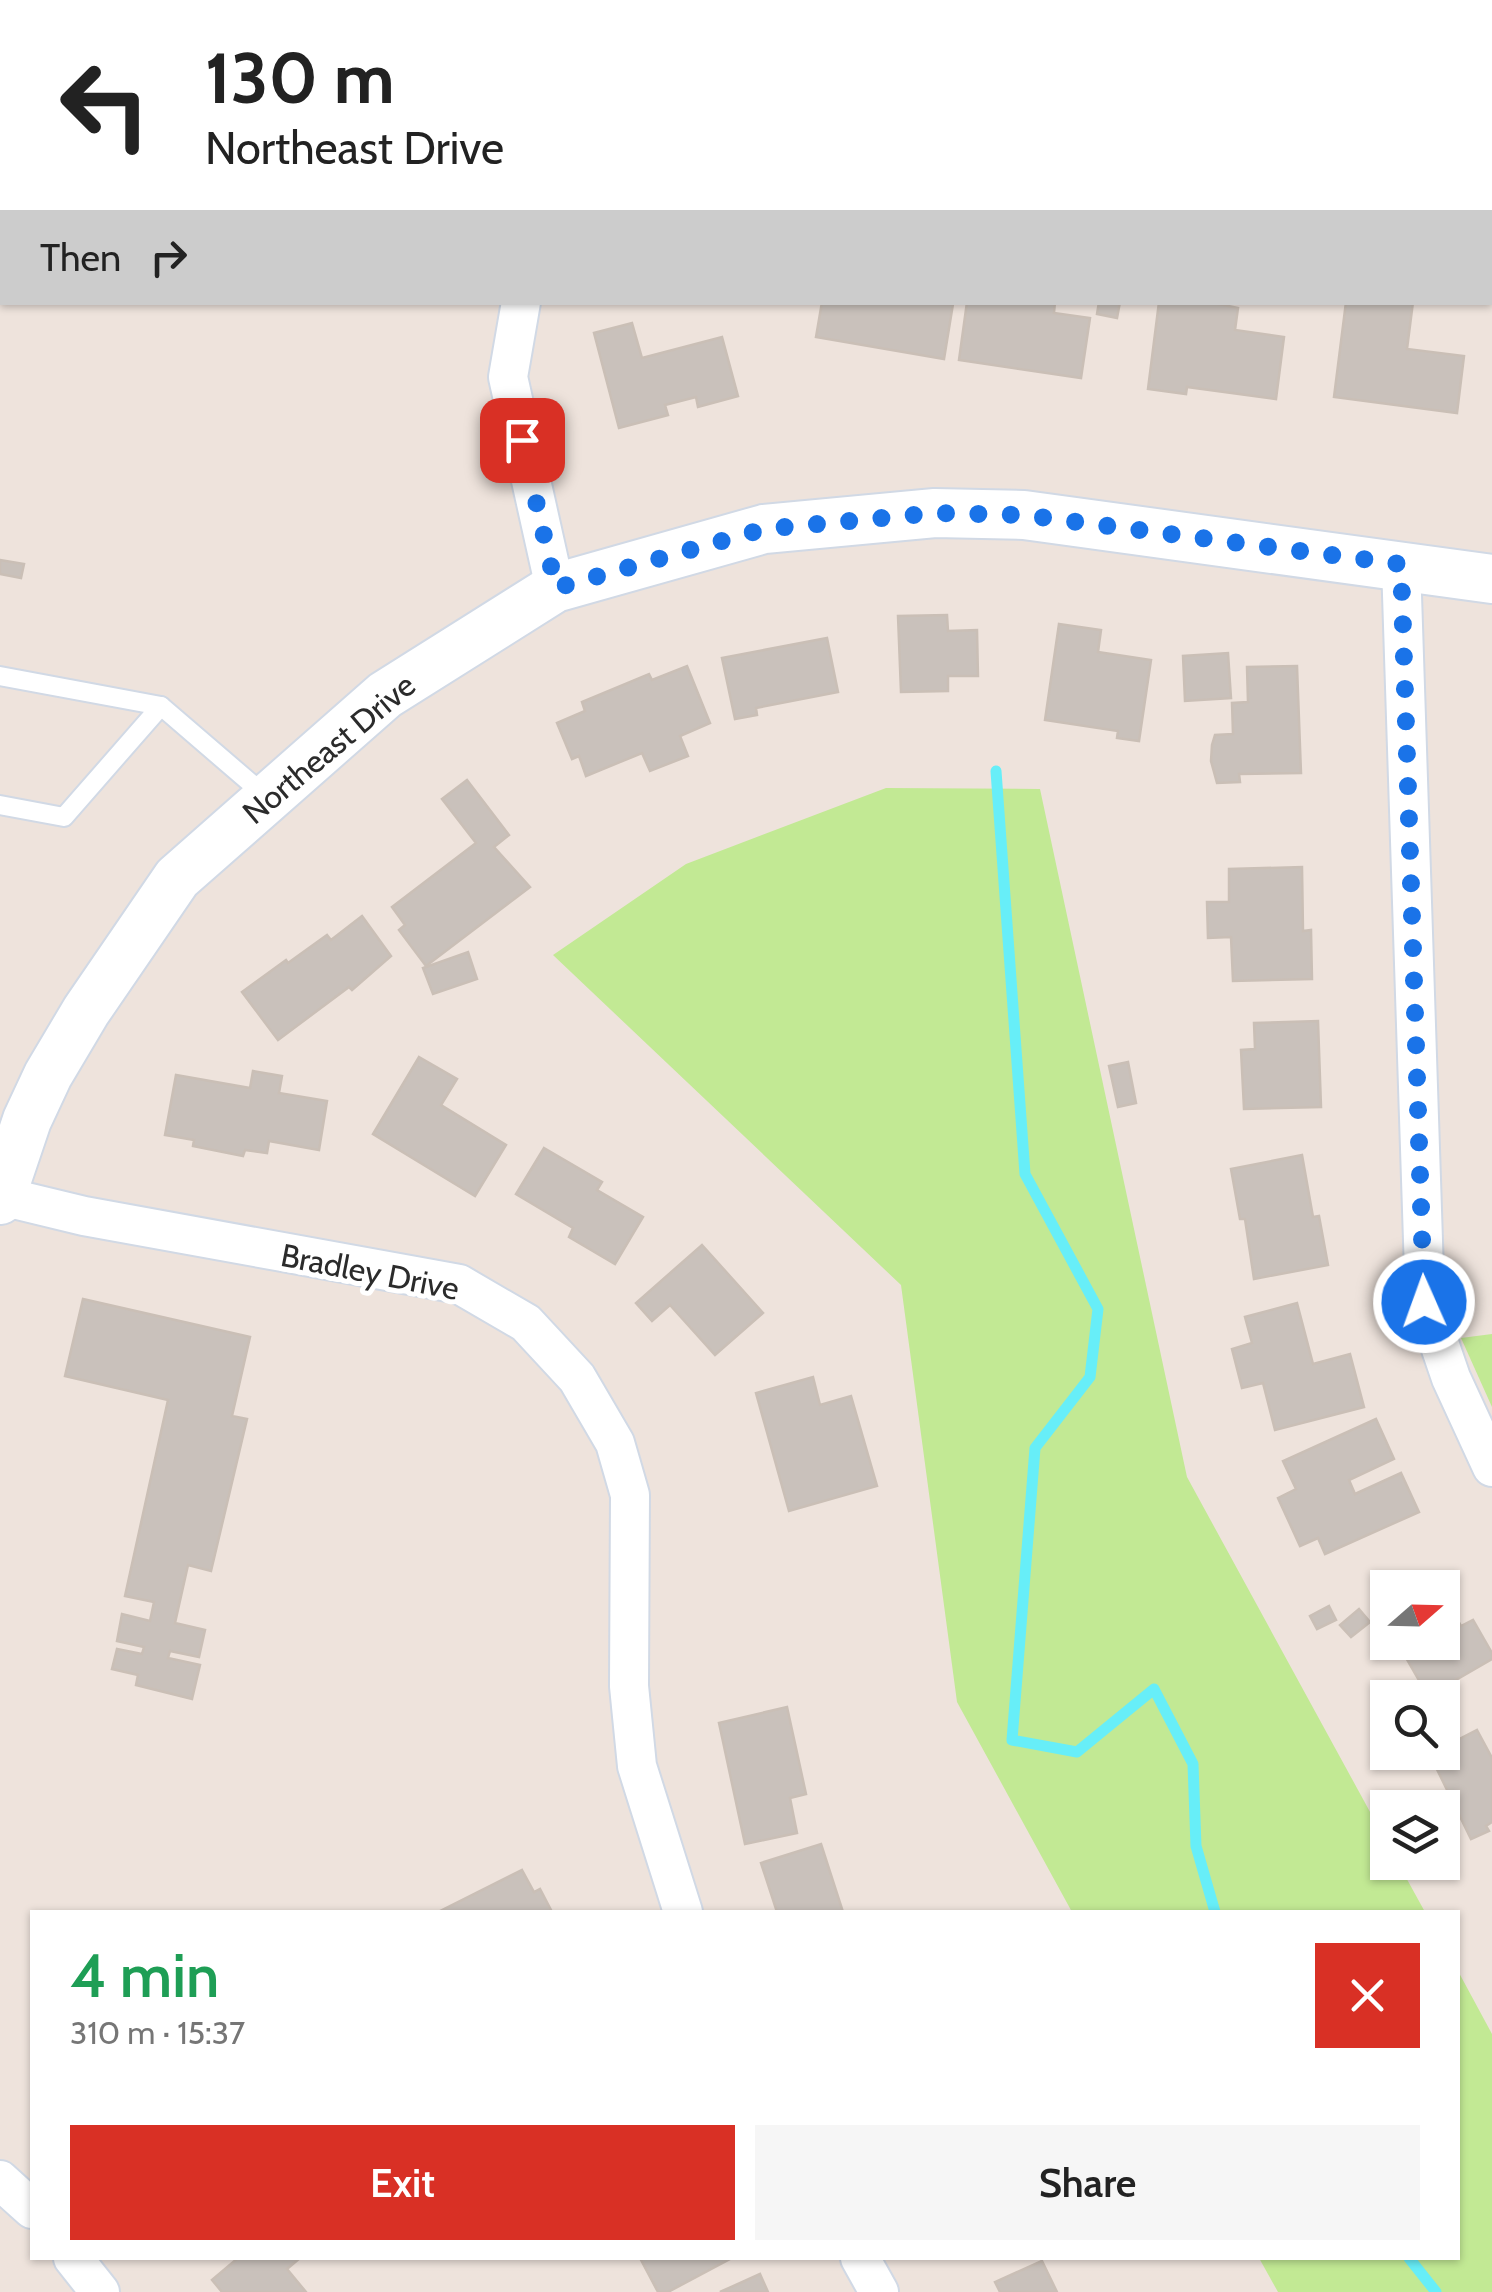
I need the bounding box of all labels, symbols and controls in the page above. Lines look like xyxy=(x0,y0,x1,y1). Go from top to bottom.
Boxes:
text: 130 m xyxy=(205,35,395,121)
icon: left xyxy=(40,40,170,170)
text: Northeast Drive xyxy=(205,121,504,175)
icon: right xyxy=(141,230,196,285)
text: Then xyxy=(40,234,121,281)
pin xyxy=(480,398,565,483)
icon: arrive xyxy=(495,413,550,468)
street label: Northeast Drive xyxy=(235,665,423,832)
street label: Bradley Drive xyxy=(278,1235,463,1308)
position arrow xyxy=(1372,1250,1476,1354)
north arrow xyxy=(1370,1570,1460,1660)
map controls xyxy=(1370,1570,1460,1880)
button: search xyxy=(1370,1680,1460,1770)
button: layers xyxy=(1370,1790,1460,1880)
text: 4 min xyxy=(70,1939,219,2012)
button: close xyxy=(1315,1943,1420,2048)
text: 310 m · 15:37 xyxy=(70,2013,245,2052)
button: Exit xyxy=(70,2125,735,2240)
button: Share xyxy=(755,2125,1420,2240)

